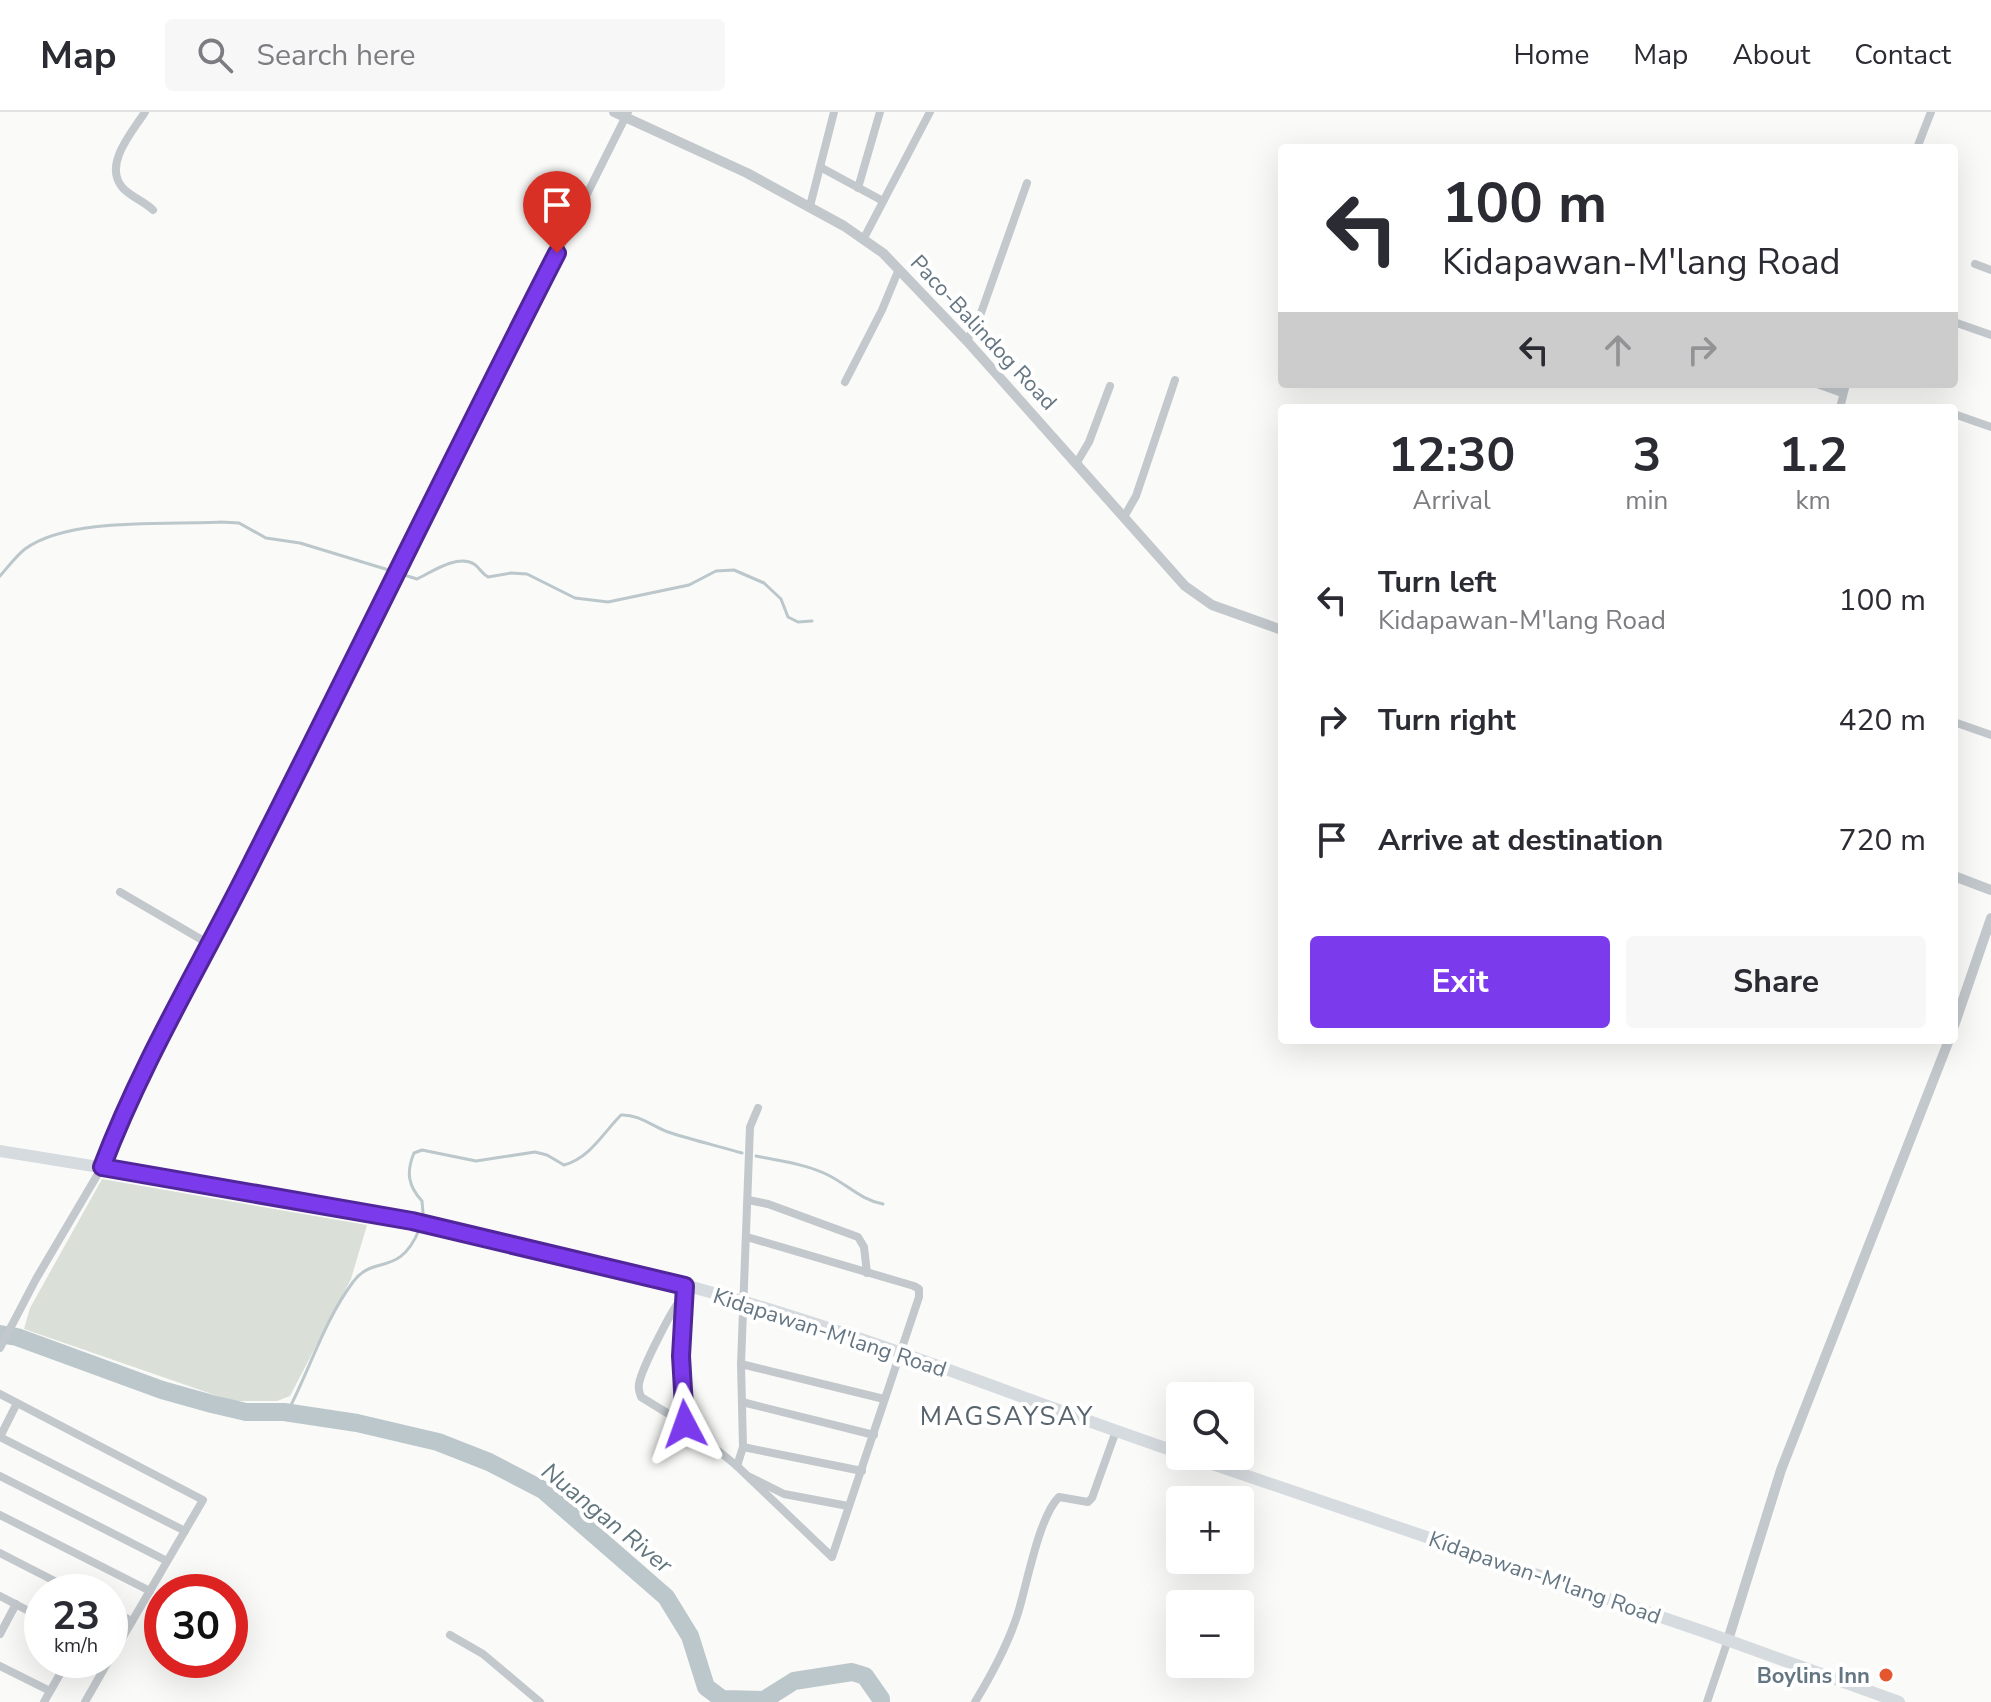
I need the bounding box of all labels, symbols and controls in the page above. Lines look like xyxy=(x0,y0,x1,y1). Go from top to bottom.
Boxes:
search box xyxy=(165,19,725,91)
text: Map xyxy=(40,30,117,81)
icon: search xyxy=(193,33,237,77)
text: Search here xyxy=(257,35,416,76)
text: Home xyxy=(1514,36,1589,74)
text: Map xyxy=(1633,36,1688,74)
text: About xyxy=(1732,36,1810,74)
text: Contact xyxy=(1854,36,1951,74)
text: 100 m xyxy=(1442,165,1607,242)
pin xyxy=(523,171,591,253)
icon: left xyxy=(1310,176,1414,280)
icon: arrive xyxy=(535,183,579,227)
text: Kidapawan-M'lang Road xyxy=(1442,238,1841,287)
street label: Paco-Balindog Road xyxy=(903,248,1063,417)
icon: left xyxy=(1512,328,1556,372)
icon: ahead xyxy=(1596,328,1640,372)
icon: right xyxy=(1680,328,1724,372)
text: 12:30 xyxy=(1388,422,1515,488)
text: 3 xyxy=(1632,422,1661,488)
text: 1.2 xyxy=(1778,422,1848,488)
text: Arrival xyxy=(1413,483,1491,518)
text: min xyxy=(1625,483,1668,518)
text: km xyxy=(1796,483,1831,518)
text: Turn left xyxy=(1378,562,1496,603)
icon: left xyxy=(1310,578,1354,622)
text: 100 m xyxy=(1839,580,1926,621)
text: Kidapawan-M'lang Road xyxy=(1378,603,1666,638)
icon: right xyxy=(1310,698,1354,742)
text: Turn right xyxy=(1378,700,1516,741)
text: 420 m xyxy=(1839,700,1926,741)
icon: arrive xyxy=(1310,818,1354,862)
text: Arrive at destination xyxy=(1378,820,1663,861)
text: 720 m xyxy=(1839,820,1926,861)
button: Exit xyxy=(1310,936,1610,1028)
button: Share xyxy=(1626,936,1926,1028)
street label: Kidapawan-M'lang Road xyxy=(709,1281,950,1385)
position arrow xyxy=(643,1382,727,1466)
map controls xyxy=(1166,1382,1254,1678)
button: search xyxy=(1166,1382,1254,1470)
district label: MAGSAYSAY xyxy=(920,1399,1094,1434)
water label: Nuangan River xyxy=(535,1455,680,1581)
button: + xyxy=(1166,1486,1254,1574)
street label: Kidapawan-M'lang Road xyxy=(1425,1524,1665,1632)
speed limit sign: 30 xyxy=(144,1574,248,1678)
text: 23 xyxy=(52,1589,100,1643)
button: − xyxy=(1166,1590,1254,1678)
text: km/h xyxy=(54,1632,98,1659)
place label: Boylins Inn xyxy=(1757,1661,1870,1691)
marker: Boylins Inn xyxy=(1877,1666,1895,1684)

